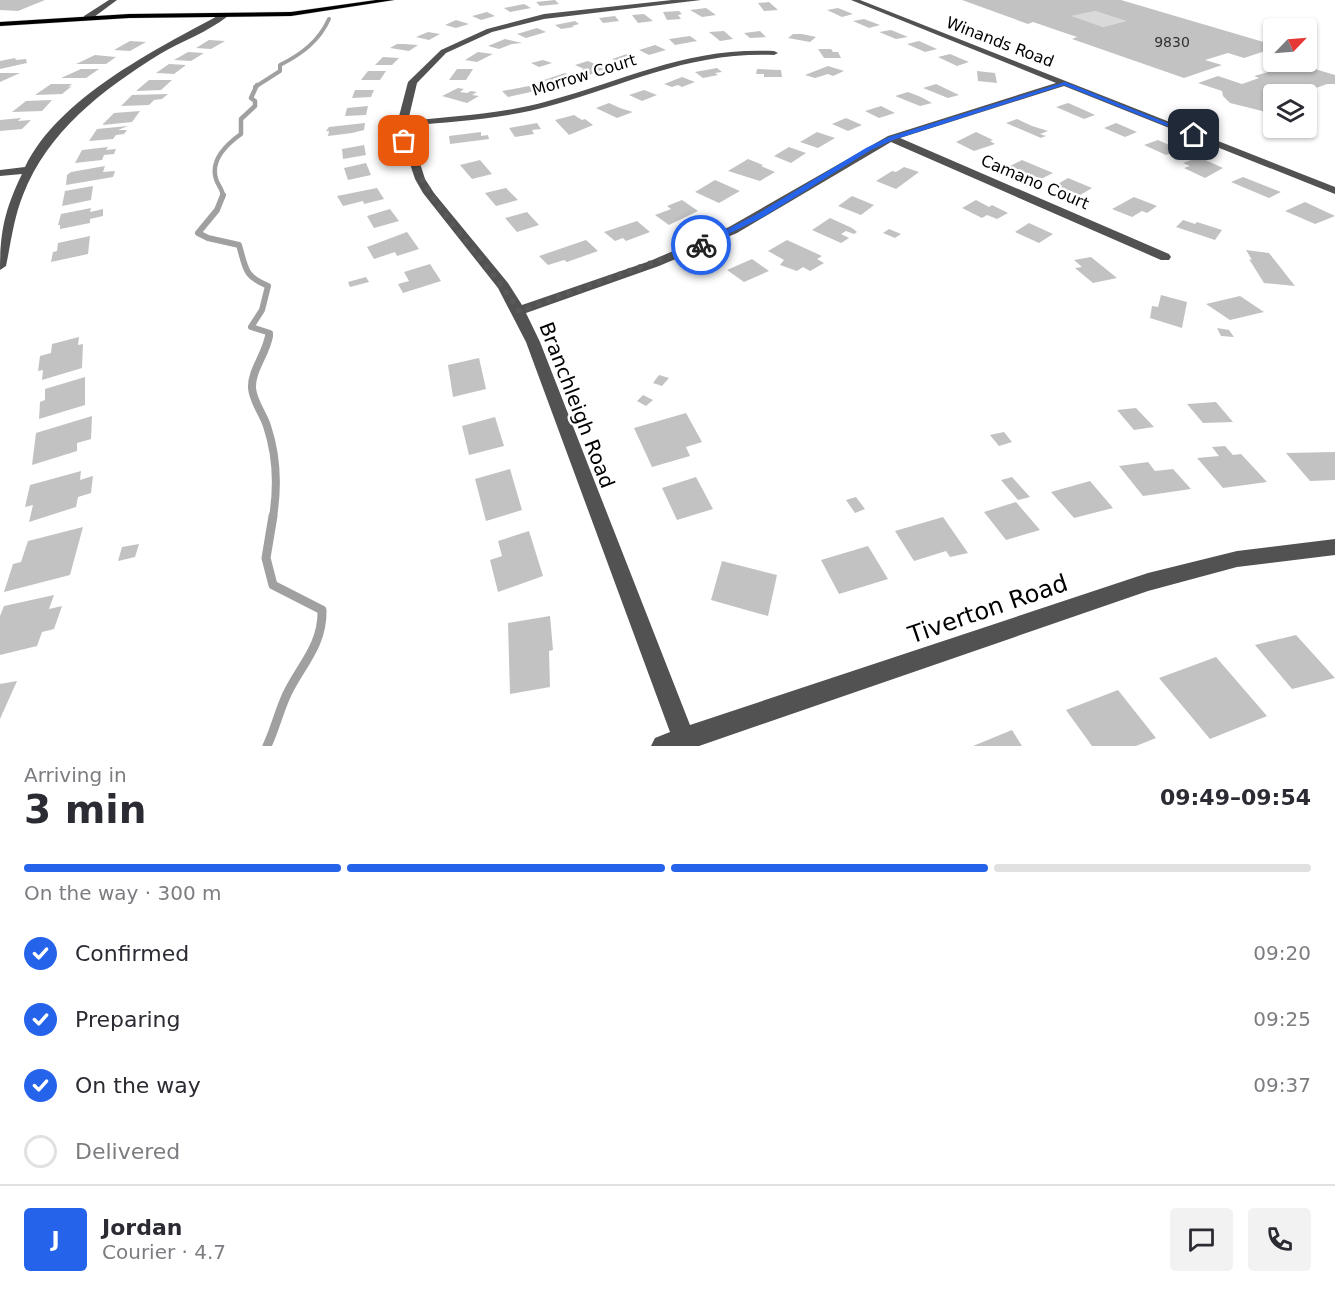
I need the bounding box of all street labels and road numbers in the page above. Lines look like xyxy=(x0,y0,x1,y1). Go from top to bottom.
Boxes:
street label: Winands Road xyxy=(944,13,1056,71)
street label: Morrow Court xyxy=(530,50,638,100)
street label: Camano Court xyxy=(978,151,1092,213)
street label: Branchleigh Road xyxy=(534,319,620,491)
street label: Tiverton Road xyxy=(904,569,1071,650)

